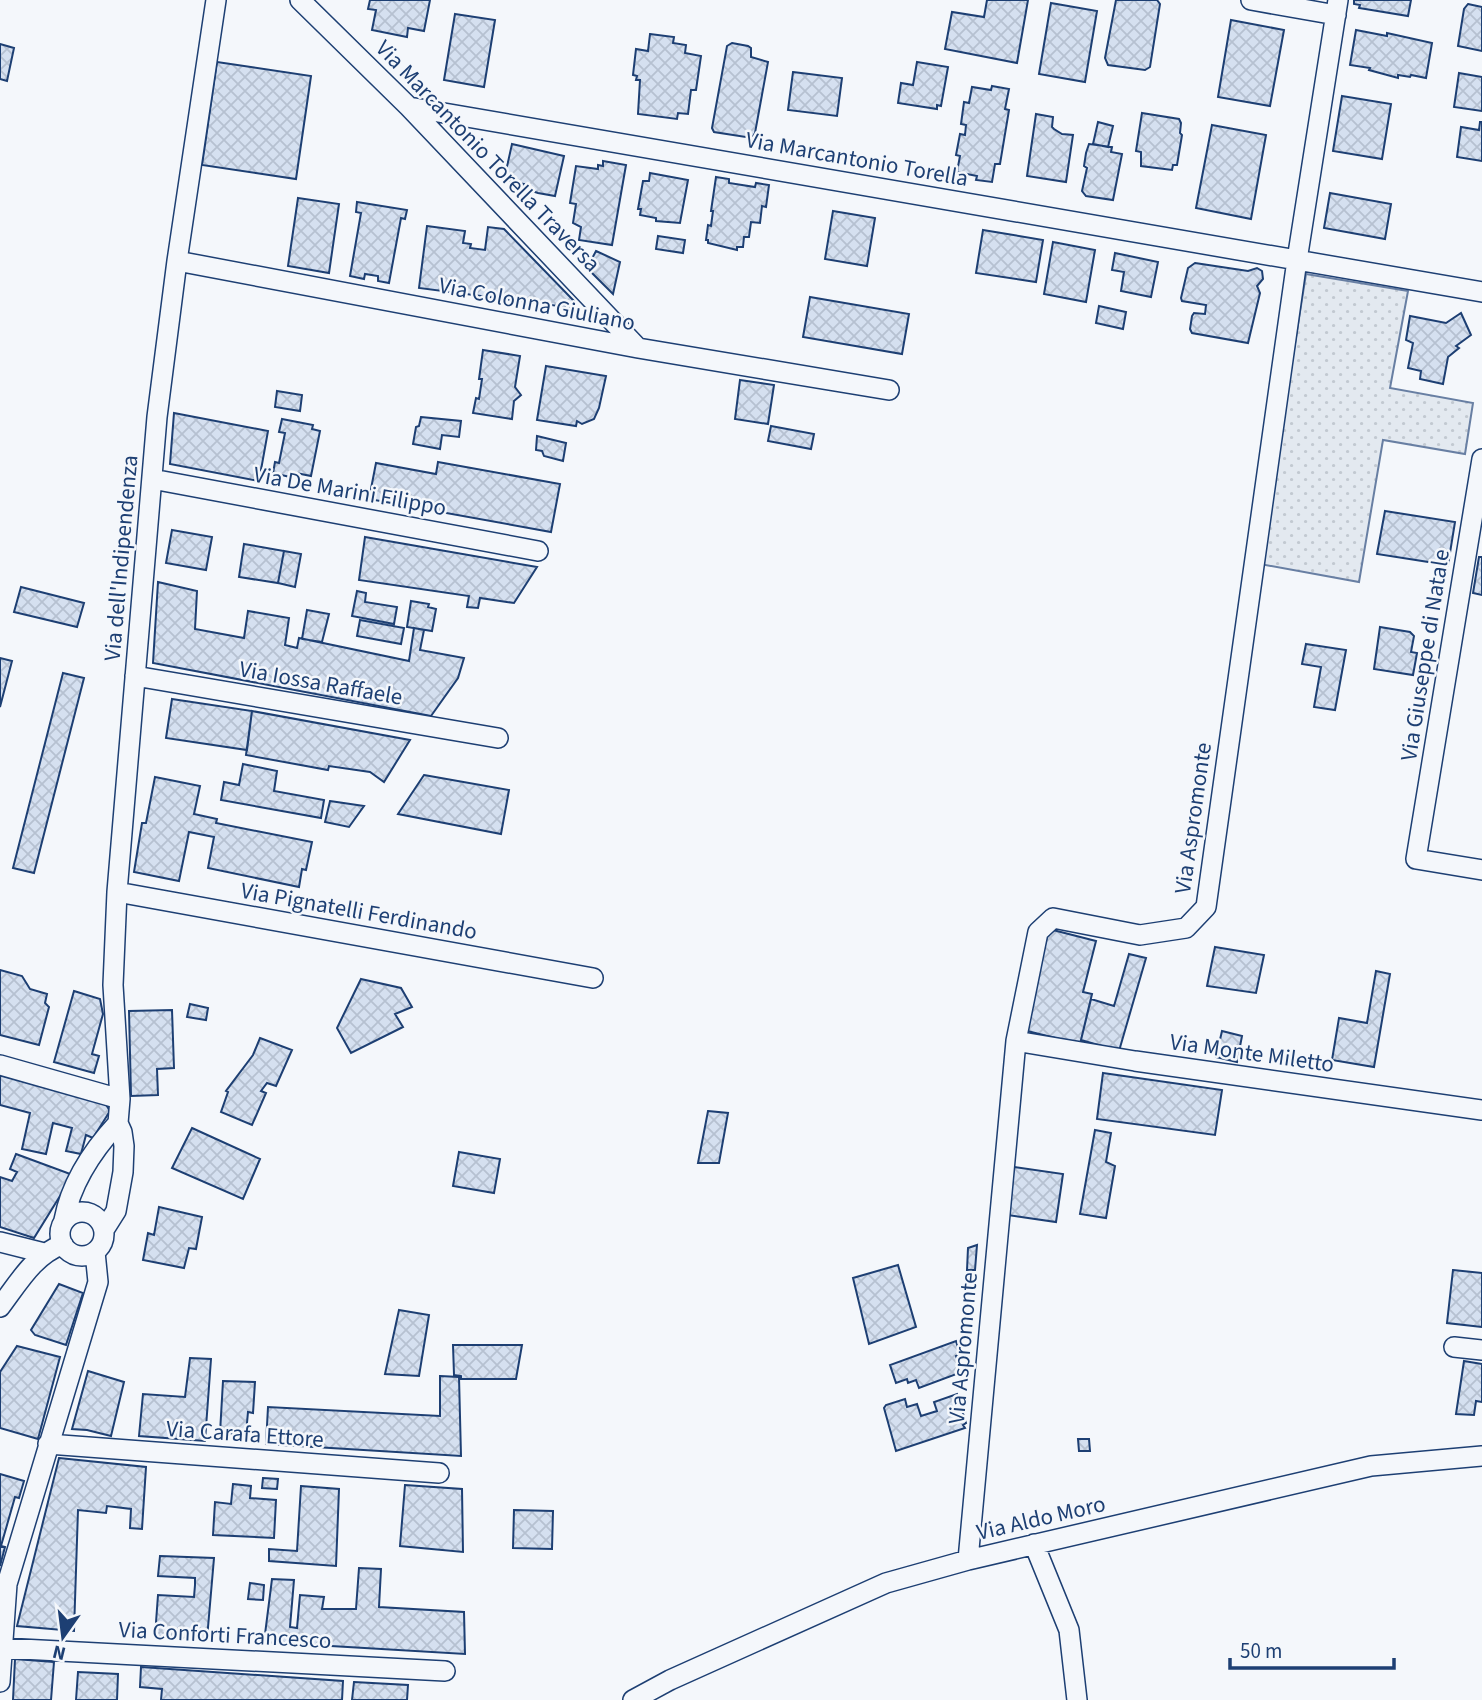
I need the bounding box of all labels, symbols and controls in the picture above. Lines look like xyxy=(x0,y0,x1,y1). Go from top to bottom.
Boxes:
street label: Via Marcantonio Torella Traversa xyxy=(368,33,608,279)
street label: Via Marcantonio Torella xyxy=(743,123,971,195)
street label: Via Colonna Giuliano xyxy=(436,269,638,339)
street label: Via dell'Indipendenza xyxy=(96,454,146,662)
street label: Via De Marini Filippo xyxy=(251,458,449,524)
street label: Via Giuseppe di Natale xyxy=(1392,547,1458,763)
street label: Via Iossa Raffaele xyxy=(237,652,405,714)
street label: Via Aspromonte xyxy=(1166,740,1220,896)
street label: Via Pignatelli Ferdinando xyxy=(238,874,480,948)
street label: Via Monte Miletto xyxy=(1168,1025,1336,1081)
street label: Via Aspromonte xyxy=(940,1271,986,1425)
street label: Via Carafa Ettore xyxy=(165,1412,325,1456)
street label: Via Aldo Moro xyxy=(973,1487,1109,1549)
north arrow xyxy=(28,1602,98,1672)
street label: Via Conforti Francesco xyxy=(118,1613,332,1657)
scale bar xyxy=(1230,1626,1394,1670)
text: 50 m xyxy=(1240,1636,1282,1666)
text: N xyxy=(50,1637,69,1667)

